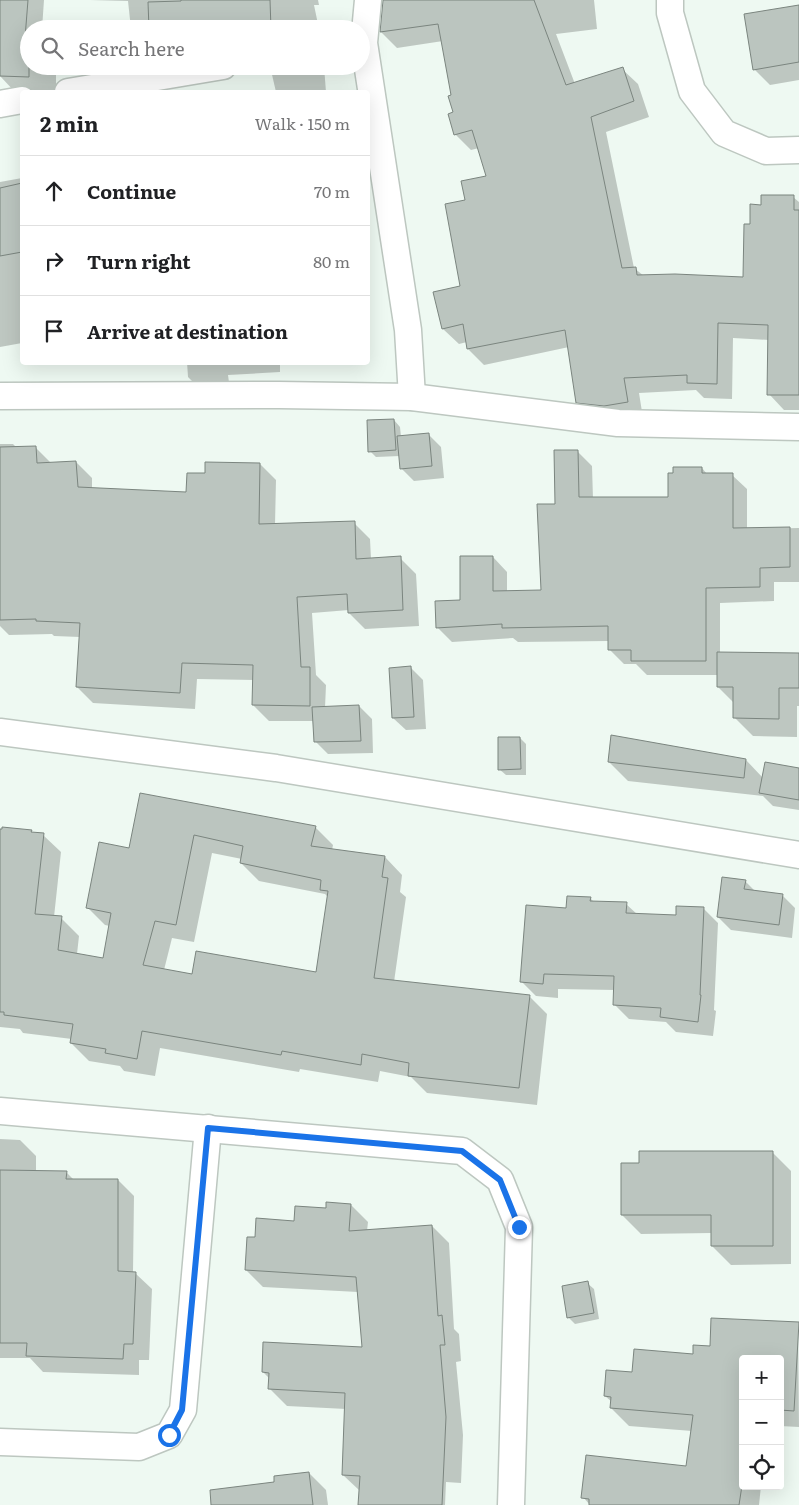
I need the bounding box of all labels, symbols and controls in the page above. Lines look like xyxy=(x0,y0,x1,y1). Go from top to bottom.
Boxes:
search box xyxy=(20,20,370,75)
icon: search xyxy=(38,34,66,62)
text: Search here xyxy=(78,34,185,62)
text: 2 min xyxy=(40,107,99,138)
text: Walk · 150 m xyxy=(255,111,350,135)
icon: ahead xyxy=(40,177,68,205)
text: Continue xyxy=(87,177,176,205)
text: 70 m xyxy=(314,179,350,203)
icon: right xyxy=(40,247,68,275)
text: Turn right xyxy=(87,247,191,275)
text: 80 m xyxy=(313,249,350,273)
icon: arrive xyxy=(40,317,68,345)
text: Arrive at destination xyxy=(87,317,288,345)
route end xyxy=(508,1216,531,1239)
map controls xyxy=(739,1355,784,1490)
button: + xyxy=(739,1355,784,1400)
button: − xyxy=(739,1400,784,1445)
route start xyxy=(158,1424,181,1447)
button: locate xyxy=(739,1445,784,1490)

